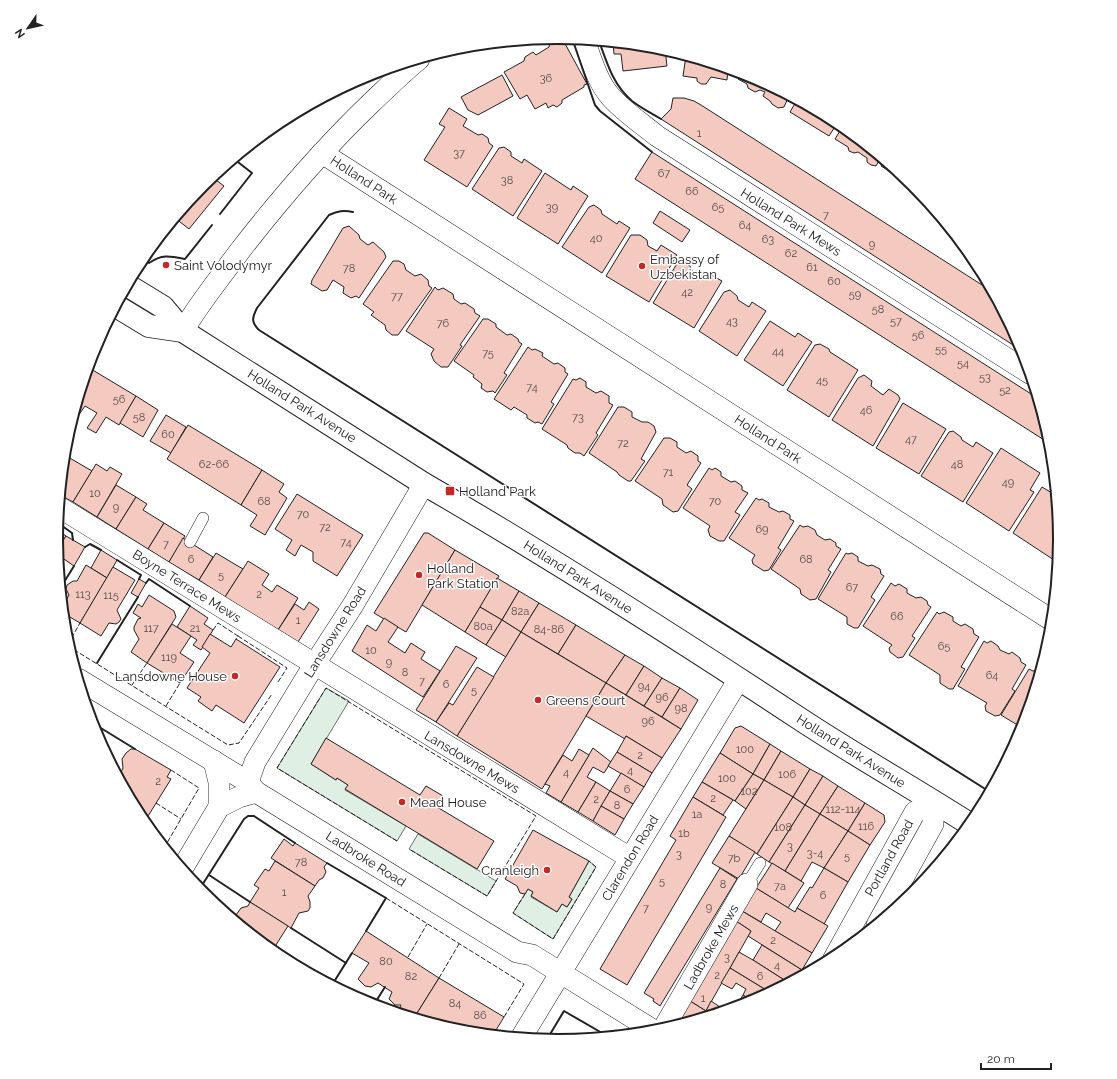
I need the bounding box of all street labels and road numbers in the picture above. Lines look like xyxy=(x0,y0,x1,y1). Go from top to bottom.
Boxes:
street label: Holland Park xyxy=(328,153,400,207)
street label: Holland Park Mews xyxy=(738,185,844,259)
street label: Holland Park Avenue xyxy=(245,366,359,446)
street label: Holland Park xyxy=(732,412,804,466)
street label: Holland Park Avenue xyxy=(521,537,635,617)
street label: Boyne Terrace Mews xyxy=(130,546,244,626)
street label: Lansdowne Road xyxy=(301,584,369,680)
street label: Holland Park Avenue xyxy=(794,711,908,791)
street label: Lansdowne Mews xyxy=(422,728,522,796)
street label: Clarendon Road xyxy=(599,813,661,903)
street label: Portland Road xyxy=(862,817,916,899)
street label: Ladbroke Road xyxy=(323,828,409,890)
street label: Ladbroke Mews xyxy=(681,902,741,992)

